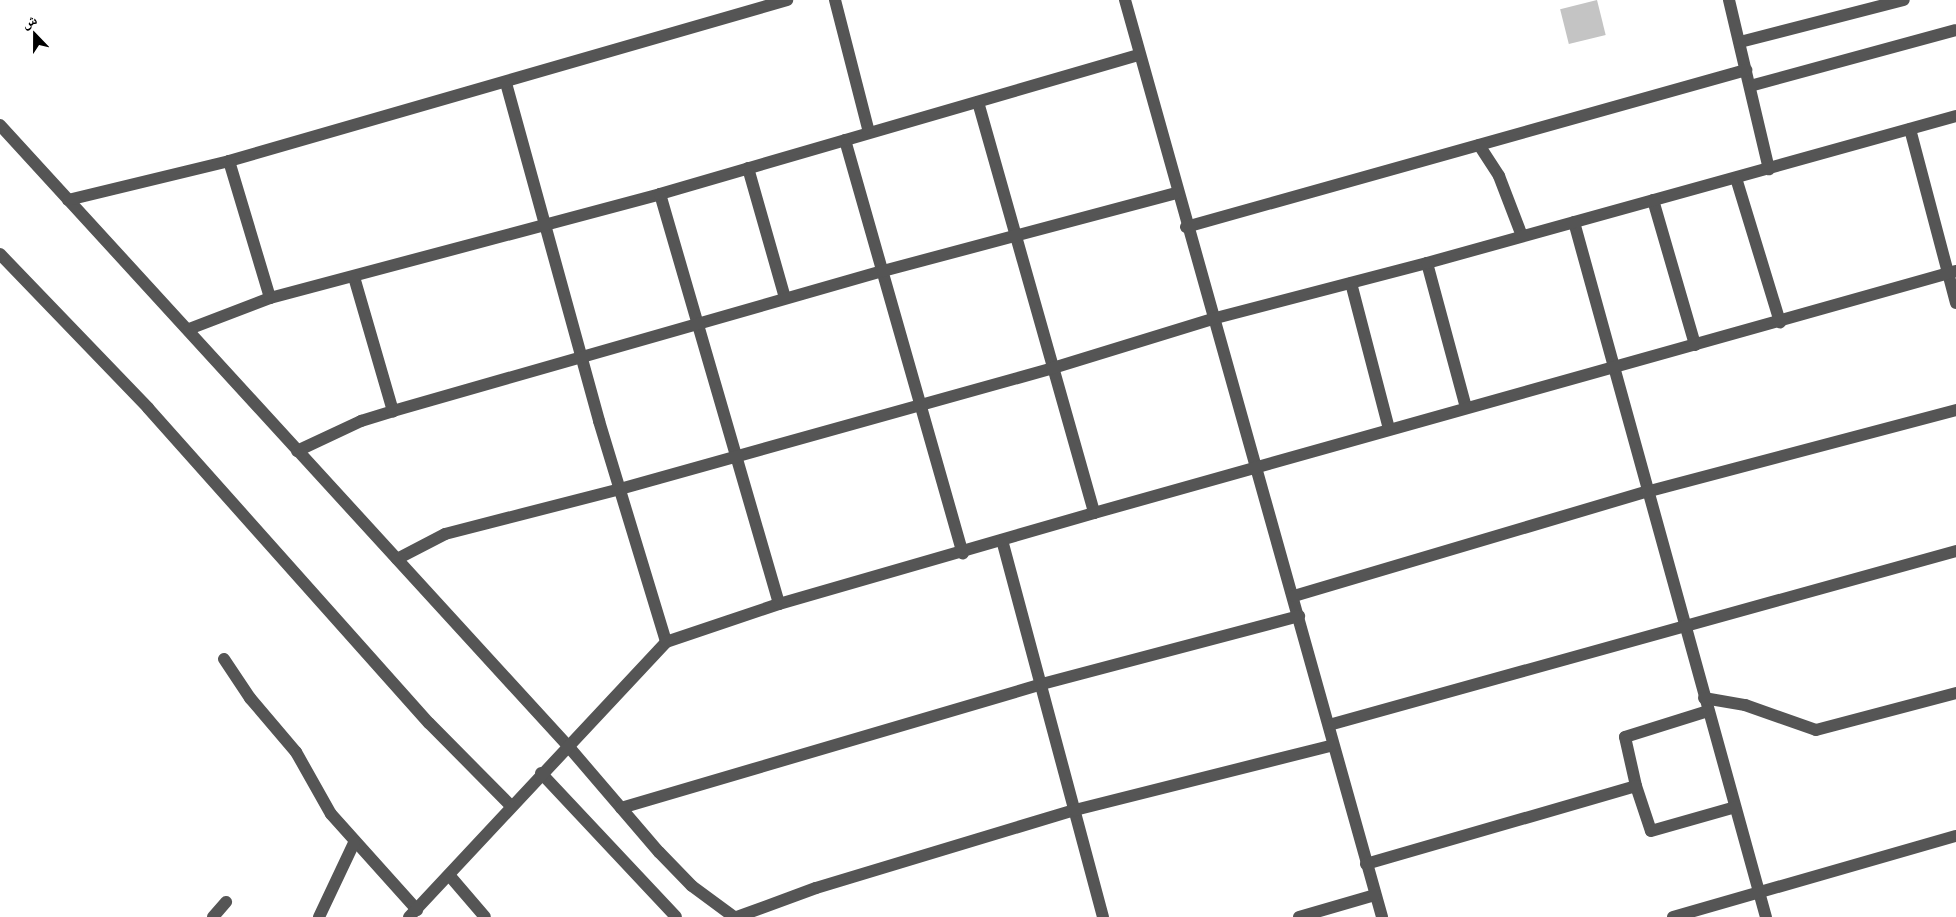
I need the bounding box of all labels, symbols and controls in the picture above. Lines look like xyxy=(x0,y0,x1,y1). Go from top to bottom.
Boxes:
text: ش xyxy=(19,9,40,33)
north arrow xyxy=(10,10,60,60)

